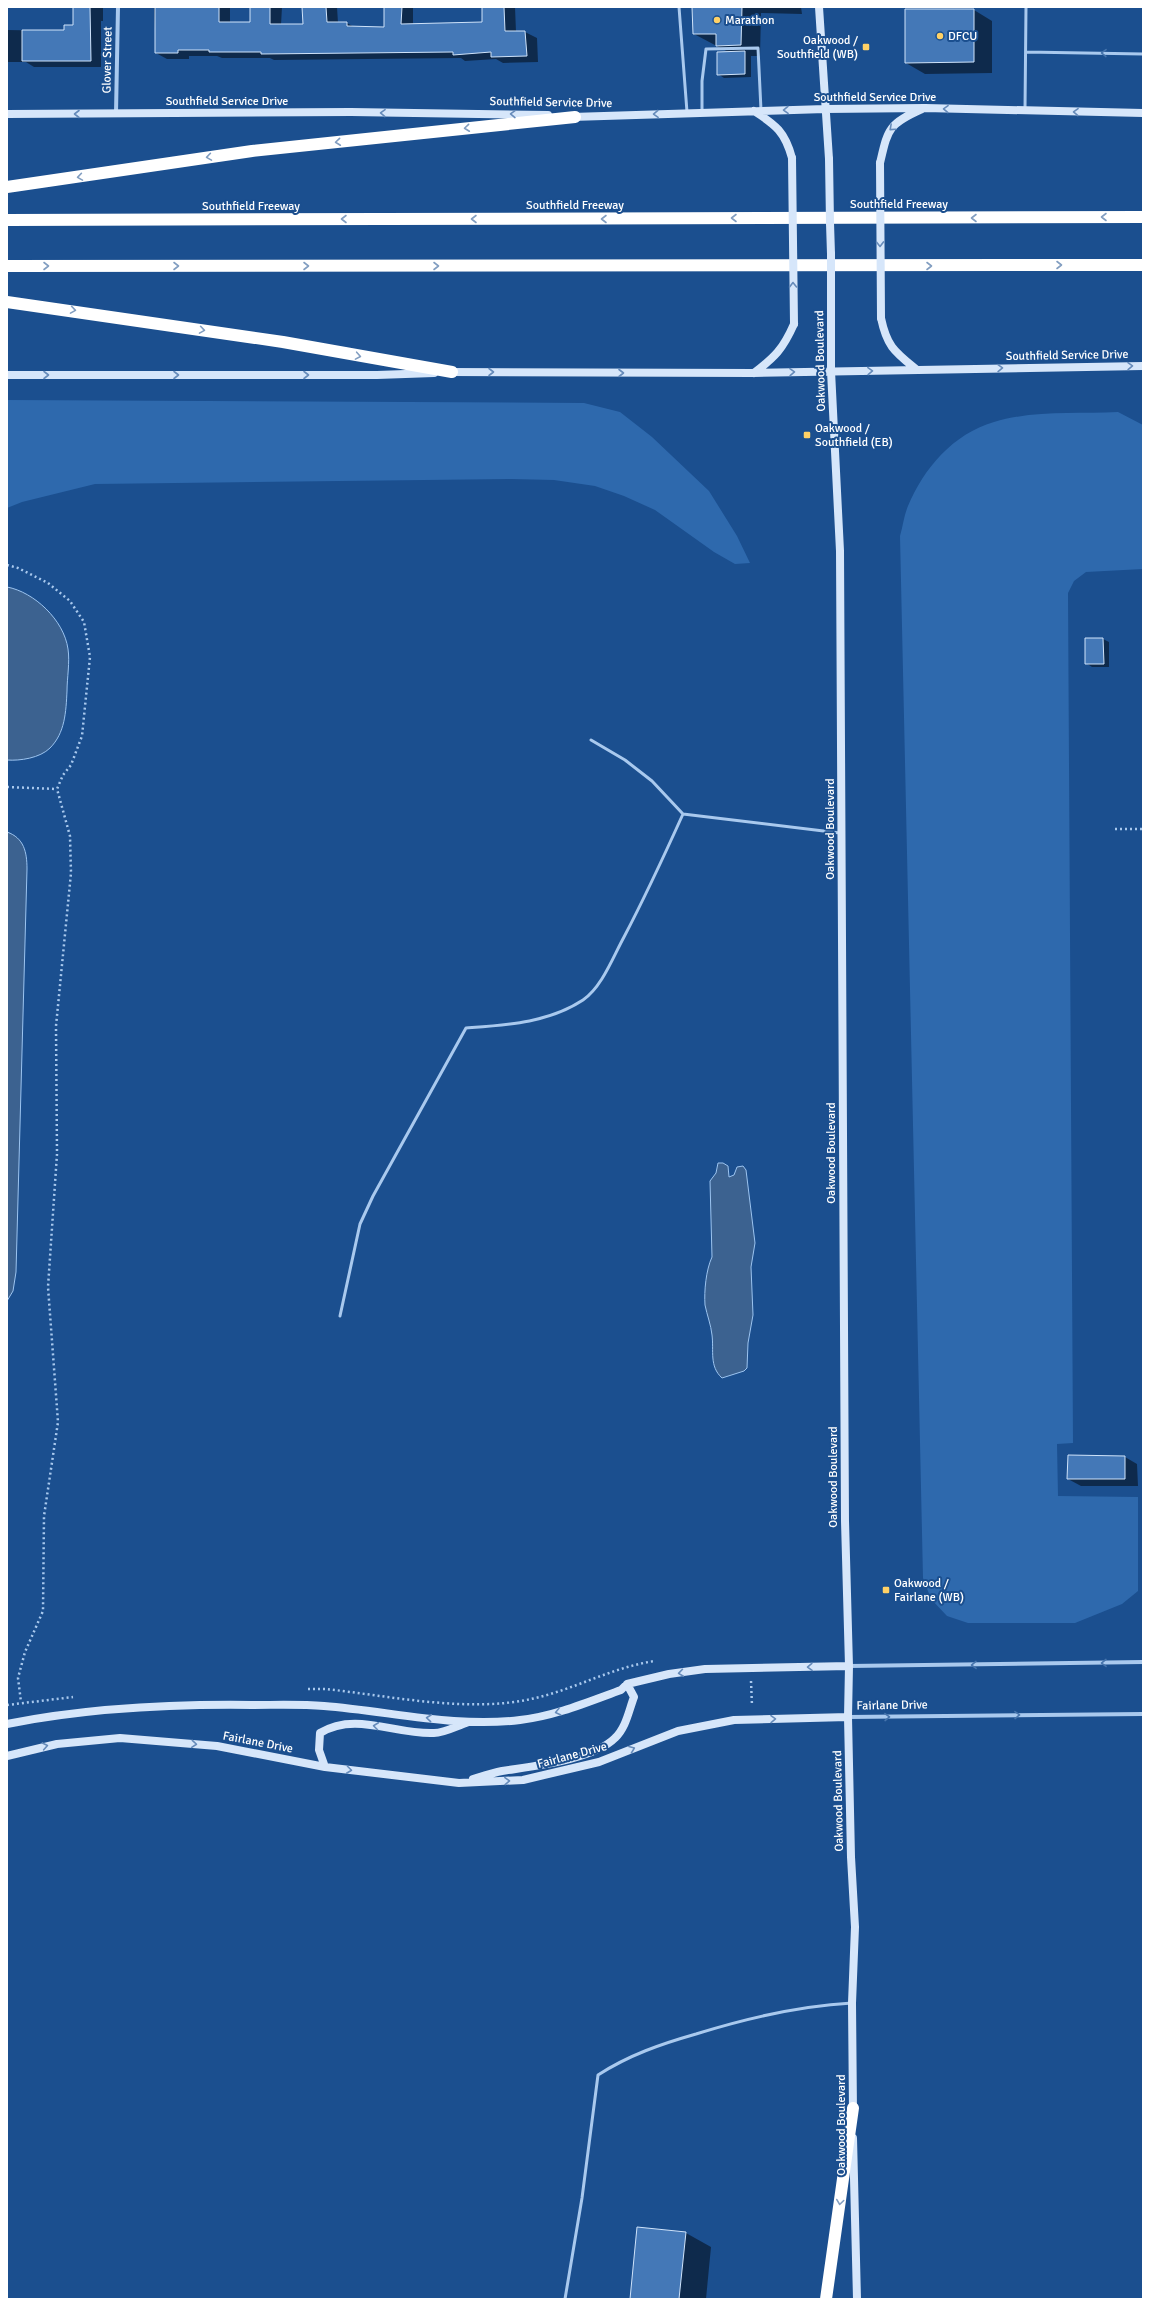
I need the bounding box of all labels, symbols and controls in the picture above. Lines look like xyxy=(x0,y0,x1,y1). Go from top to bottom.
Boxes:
place label: Marathon xyxy=(725,13,775,28)
marker: Marathon xyxy=(712,15,722,25)
street label: Glover Street xyxy=(99,26,116,94)
place label: DFCU xyxy=(948,29,977,44)
marker: DFCU xyxy=(935,31,945,41)
place label: Oakwood / Southfield (WB) xyxy=(777,33,858,62)
marker: Oakwood / Southfield (WB) xyxy=(861,42,871,52)
one-way arrow xyxy=(1101,49,1107,57)
street label: Southfield Service Drive xyxy=(814,90,936,105)
street label: Southfield Service Drive xyxy=(166,94,288,109)
street label: Southfield Service Drive xyxy=(490,94,612,111)
one-way arrow xyxy=(943,104,949,113)
one-way arrow xyxy=(783,106,789,115)
one-way arrow xyxy=(1073,108,1079,116)
one-way arrow xyxy=(380,109,386,117)
one-way arrow xyxy=(653,109,659,118)
one-way arrow xyxy=(74,110,80,118)
one-way arrow xyxy=(510,110,516,118)
one-way arrow xyxy=(889,123,897,131)
one-way arrow xyxy=(464,124,470,133)
one-way arrow xyxy=(335,137,341,146)
one-way arrow xyxy=(205,153,212,161)
one-way arrow xyxy=(77,172,83,181)
street label: Southfield Freeway xyxy=(850,197,948,212)
street label: Southfield Freeway xyxy=(526,198,624,213)
street label: Southfield Freeway xyxy=(202,199,300,214)
one-way arrow xyxy=(1101,213,1107,221)
one-way arrow xyxy=(731,214,737,222)
one-way arrow xyxy=(971,214,977,222)
one-way arrow xyxy=(341,215,347,223)
one-way arrow xyxy=(471,215,477,223)
one-way arrow xyxy=(601,215,607,223)
one-way arrow xyxy=(876,241,885,247)
one-way arrow xyxy=(1056,261,1062,269)
one-way arrow xyxy=(43,262,49,270)
one-way arrow xyxy=(173,262,179,270)
one-way arrow xyxy=(303,262,309,270)
one-way arrow xyxy=(433,262,439,270)
one-way arrow xyxy=(926,262,932,270)
one-way arrow xyxy=(789,282,797,288)
one-way arrow xyxy=(70,305,76,314)
street label: Oakwood Boulevard xyxy=(812,310,829,412)
one-way arrow xyxy=(199,325,205,334)
street label: Southfield Service Drive xyxy=(1006,347,1128,364)
one-way arrow xyxy=(354,351,361,359)
one-way arrow xyxy=(1127,362,1133,370)
one-way arrow xyxy=(997,364,1003,373)
one-way arrow xyxy=(867,367,873,375)
one-way arrow xyxy=(488,368,494,376)
one-way arrow xyxy=(789,368,795,377)
one-way arrow xyxy=(618,369,624,377)
one-way arrow xyxy=(43,371,49,379)
one-way arrow xyxy=(173,371,179,379)
one-way arrow xyxy=(303,371,309,379)
place label: Oakwood / Southfield (EB) xyxy=(815,421,893,450)
marker: Oakwood / Southfield (EB) xyxy=(802,430,812,440)
street label: Oakwood Boulevard xyxy=(823,778,838,880)
street label: Oakwood Boulevard xyxy=(824,1102,839,1204)
street label: Oakwood Boulevard xyxy=(826,1426,841,1528)
place label: Oakwood / Fairlane (WB) xyxy=(894,1576,964,1605)
marker: Oakwood / Fairlane (WB) xyxy=(881,1585,891,1595)
one-way arrow xyxy=(1101,1659,1107,1667)
one-way arrow xyxy=(971,1660,977,1669)
one-way arrow xyxy=(807,1663,813,1672)
one-way arrow xyxy=(678,1668,684,1677)
street label: Fairlane Drive xyxy=(856,1697,928,1714)
one-way arrow xyxy=(555,1707,562,1716)
one-way arrow xyxy=(1014,1711,1020,1719)
one-way arrow xyxy=(426,1713,432,1722)
one-way arrow xyxy=(884,1713,890,1721)
one-way arrow xyxy=(770,1715,776,1723)
one-way arrow xyxy=(373,1722,379,1731)
street label: Fairlane Drive xyxy=(221,1728,294,1757)
one-way arrow xyxy=(191,1739,197,1748)
street label: Fairlane Drive xyxy=(536,1739,609,1772)
one-way arrow xyxy=(42,1743,48,1751)
one-way arrow xyxy=(628,1746,635,1754)
street label: Oakwood Boulevard xyxy=(830,1750,847,1852)
one-way arrow xyxy=(346,1765,352,1774)
one-way arrow xyxy=(504,1777,510,1785)
street label: Oakwood Boulevard xyxy=(834,2074,849,2176)
one-way arrow xyxy=(836,2199,845,2205)

